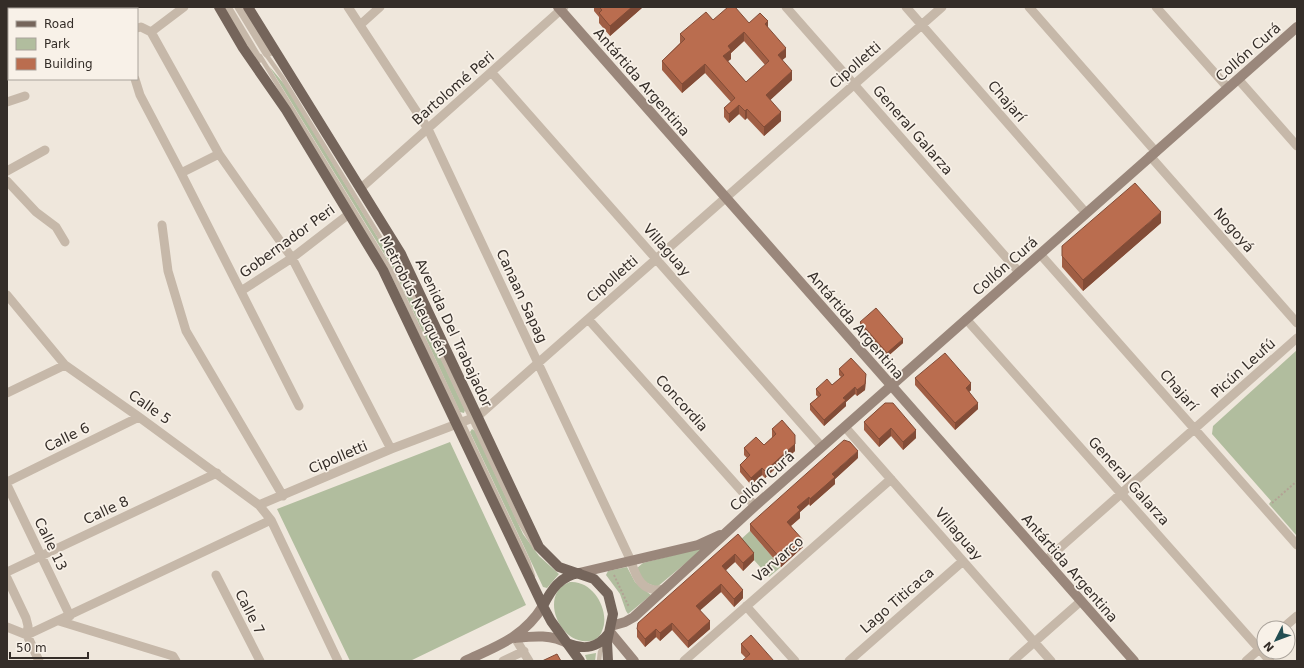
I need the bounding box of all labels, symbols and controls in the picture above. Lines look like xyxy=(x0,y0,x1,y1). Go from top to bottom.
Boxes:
legend xyxy=(8,8,138,80)
text: Road xyxy=(44,17,74,31)
street label: Collón Curá xyxy=(1212,19,1284,85)
street label: Antártida Argentina xyxy=(591,25,693,139)
text: Park xyxy=(44,37,70,51)
street label: Cipolletti xyxy=(826,38,884,92)
street label: Bartolomé Peri xyxy=(409,48,497,128)
text: Building xyxy=(44,57,93,71)
street label: Chajarí xyxy=(985,77,1030,126)
street label: General Galarza xyxy=(870,82,956,178)
street label: Gobernador Peri xyxy=(236,201,338,281)
street label: Nogoyá xyxy=(1210,205,1258,255)
street label: Villaguay xyxy=(640,221,694,279)
street label: Metrobús Neuquén xyxy=(377,233,451,359)
street label: Collón Curá xyxy=(969,233,1041,299)
street label: Canaan Sapag xyxy=(493,247,551,345)
street label: Cipolletti xyxy=(583,252,641,306)
street label: Avenida Del Trabajador xyxy=(413,256,496,410)
street label: Antártida Argentina xyxy=(805,268,907,382)
street label: Picún Leufú xyxy=(1208,335,1278,401)
street label: Chajarí xyxy=(1157,366,1202,415)
street label: Concordia xyxy=(653,372,711,434)
street label: Calle 5 xyxy=(126,387,174,427)
street label: Calle 6 xyxy=(42,419,92,455)
street label: General Galarza xyxy=(1085,434,1173,528)
street label: Cipolletti xyxy=(306,437,370,477)
street label: Collón Curá xyxy=(727,448,797,514)
street label: Calle 8 xyxy=(81,493,131,527)
street label: Villaguay xyxy=(932,505,986,563)
street label: Antártida Argentina xyxy=(1019,511,1121,625)
street label: Calle 13 xyxy=(31,515,71,573)
street label: Varvarco xyxy=(750,533,806,585)
street label: Lago Titicaca xyxy=(857,564,937,636)
street label: Calle 7 xyxy=(232,587,268,637)
north arrow xyxy=(1256,620,1296,660)
scale bar xyxy=(10,634,88,660)
text: N xyxy=(1261,639,1277,654)
text: 50 m xyxy=(16,641,47,655)

